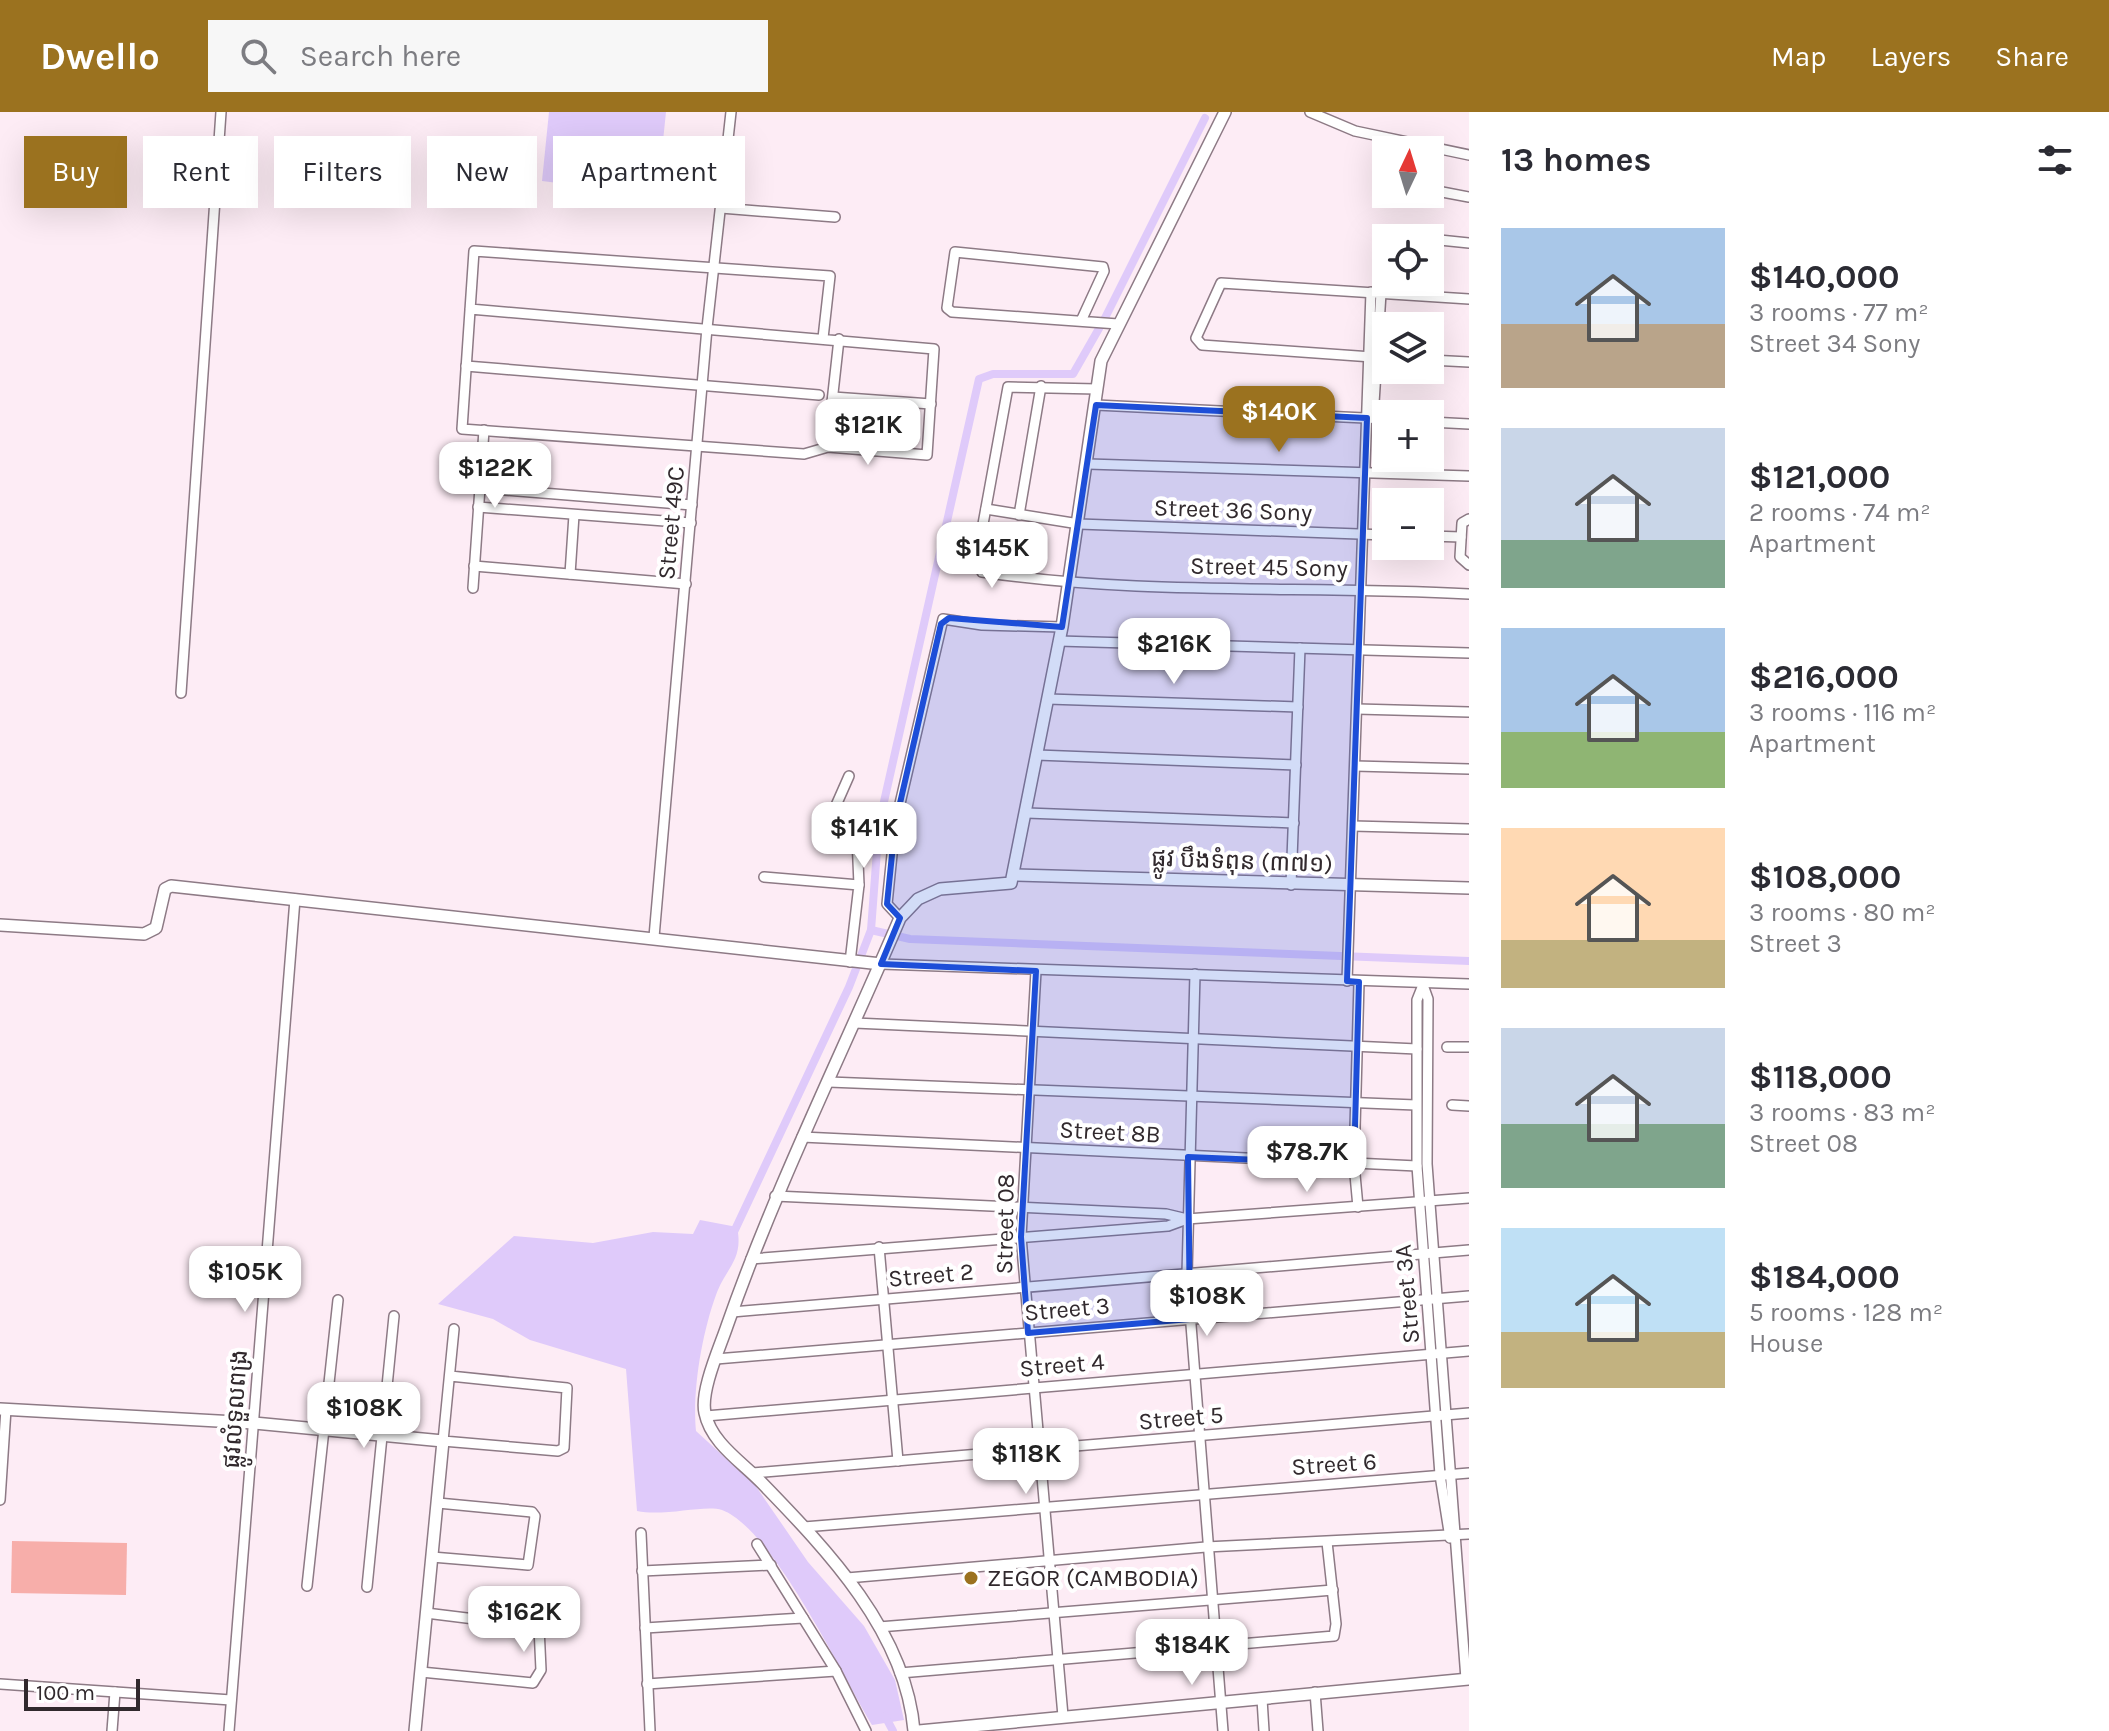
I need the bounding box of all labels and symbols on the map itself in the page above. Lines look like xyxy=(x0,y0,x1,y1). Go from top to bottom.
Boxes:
north arrow xyxy=(1372,136,1444,208)
pin: $140K xyxy=(1223,386,1335,454)
pin: $121K xyxy=(812,399,924,467)
pin: $122K xyxy=(439,442,551,510)
street label: Street 49C xyxy=(652,465,690,581)
street label: Street 36 Sony xyxy=(1153,493,1313,527)
pin: $145K xyxy=(936,522,1048,590)
street label: Street 45 Sony xyxy=(1190,552,1348,582)
pin: $216K xyxy=(1118,618,1230,686)
pin: $141K xyxy=(808,802,920,870)
street label: ផ្លូវ បឹងទំពុន (៣៧១) xyxy=(1151,844,1333,886)
street label: Street 8B xyxy=(1059,1115,1161,1149)
pin: $78.7K xyxy=(1242,1126,1372,1194)
street label: Street 08 xyxy=(990,1173,1020,1275)
street label: Street 3A xyxy=(1389,1243,1425,1345)
pin: $105K xyxy=(189,1246,301,1314)
street label: Street 2 xyxy=(887,1257,975,1293)
pin: $108K xyxy=(1151,1270,1263,1338)
street label: Street 3 xyxy=(1023,1291,1111,1327)
street label: Street 4 xyxy=(1018,1347,1106,1383)
street label: ផ្លូវលំទួលពង្រ xyxy=(217,1348,261,1470)
pin: $108K xyxy=(308,1382,420,1450)
street label: Street 5 xyxy=(1137,1400,1225,1436)
pin: $118K xyxy=(970,1428,1082,1496)
street label: Street 6 xyxy=(1290,1447,1378,1481)
place label: ZEGOR (CAMBODIA) xyxy=(987,1564,1199,1592)
marker: ZEGOR (CAMBODIA) xyxy=(962,1569,980,1587)
pin: $162K xyxy=(468,1586,580,1654)
pin: $184K xyxy=(1136,1619,1248,1687)
scale bar xyxy=(24,1675,140,1711)

